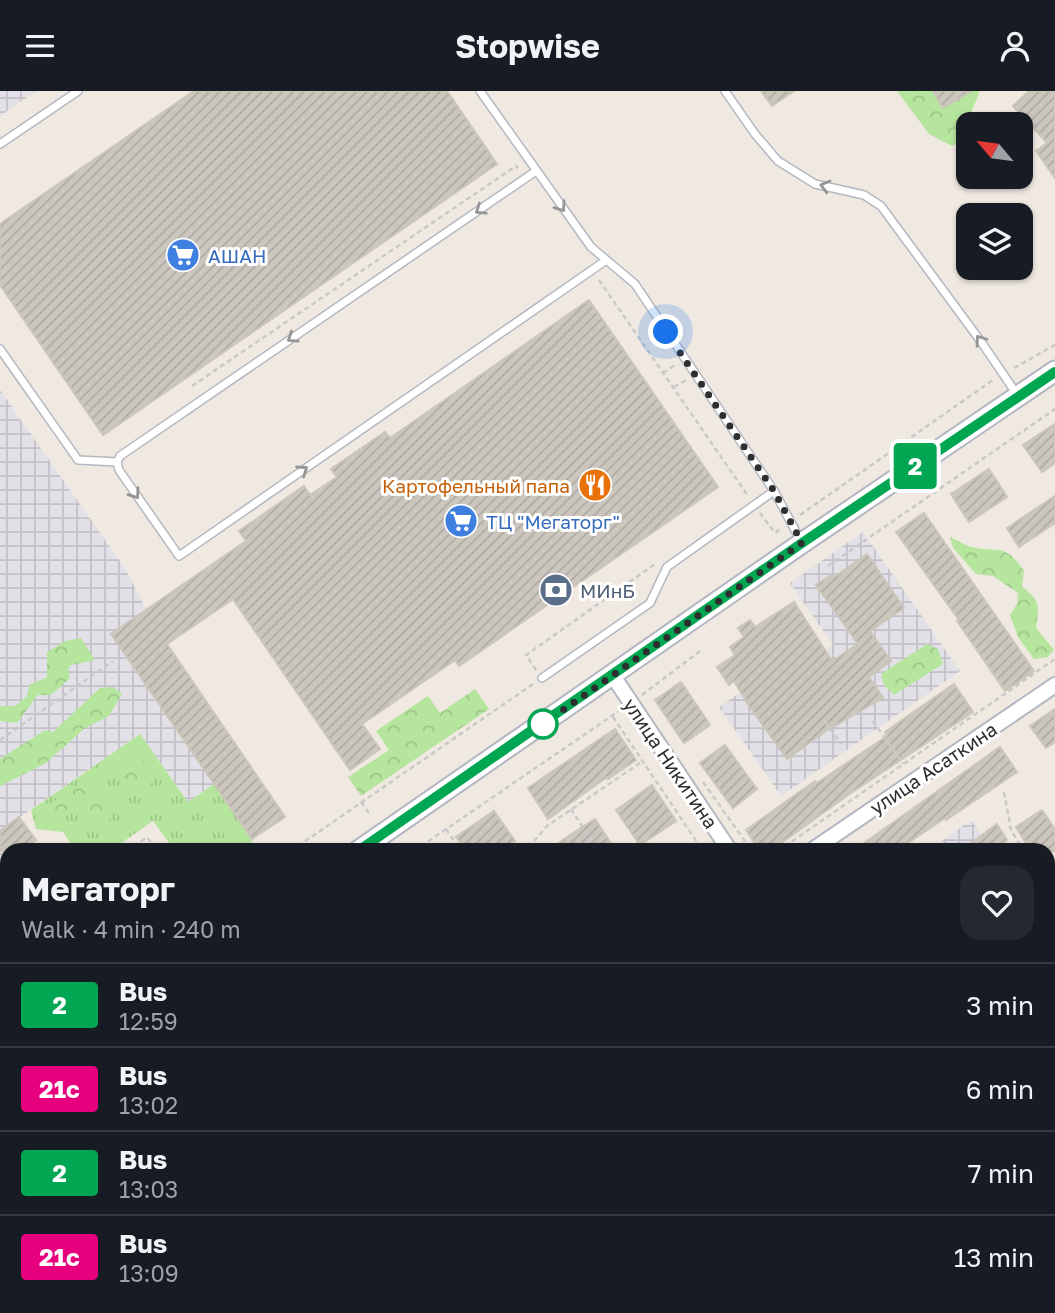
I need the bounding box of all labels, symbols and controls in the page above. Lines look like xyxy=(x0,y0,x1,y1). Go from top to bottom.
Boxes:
icon: menu xyxy=(21,27,59,65)
text: Stopwise xyxy=(455,27,600,65)
icon: person xyxy=(996,27,1034,65)
north arrow xyxy=(956,112,1032,189)
map controls xyxy=(956,112,1033,280)
one-way arrow xyxy=(819,179,831,194)
one-way arrow xyxy=(553,199,565,212)
one-way arrow xyxy=(475,202,488,214)
button: layers xyxy=(956,203,1033,280)
supermarket icon: АШАН xyxy=(164,236,202,274)
place label: АШАН xyxy=(208,244,266,267)
your location xyxy=(648,314,683,349)
one-way arrow xyxy=(287,330,300,343)
one-way arrow xyxy=(975,335,988,348)
line badge: 2 xyxy=(892,443,938,489)
text: 2 xyxy=(908,451,922,480)
one-way arrow xyxy=(295,466,308,478)
restaurant icon: Картофельный папа xyxy=(576,466,614,504)
place label: Картофельный папа xyxy=(382,474,570,497)
one-way arrow xyxy=(127,486,139,499)
supermarket icon: ТЦ "Мегаторг" xyxy=(442,502,480,540)
place label: ТЦ "Мегаторг" xyxy=(486,510,620,533)
bank icon: МИнБ xyxy=(537,571,575,609)
place label: МИнБ xyxy=(580,579,635,602)
street label: улица Никитина xyxy=(619,693,723,833)
unlabelled marker xyxy=(528,709,558,739)
street label: улица Асаткина xyxy=(865,717,1001,819)
button: heart xyxy=(960,866,1034,940)
text: Мегаторг xyxy=(21,869,175,908)
text: Walk · 4 min · 240 m xyxy=(21,915,241,943)
text: Bus xyxy=(119,976,167,1007)
text: 2 xyxy=(52,990,67,1019)
text: 3 min xyxy=(966,990,1034,1021)
text: 12:59 xyxy=(119,1007,178,1035)
text: Bus xyxy=(119,1060,167,1091)
text: 21с xyxy=(39,1074,80,1103)
text: 6 min xyxy=(966,1074,1034,1105)
text: 13:02 xyxy=(119,1091,178,1119)
text: Bus xyxy=(119,1144,167,1175)
text: 2 xyxy=(52,1158,67,1187)
text: 7 min xyxy=(968,1158,1034,1189)
text: 13:03 xyxy=(119,1175,178,1203)
text: Bus xyxy=(119,1228,167,1259)
text: 21с xyxy=(39,1242,80,1271)
text: 13 min xyxy=(954,1242,1034,1273)
text: 13:09 xyxy=(119,1259,179,1287)

